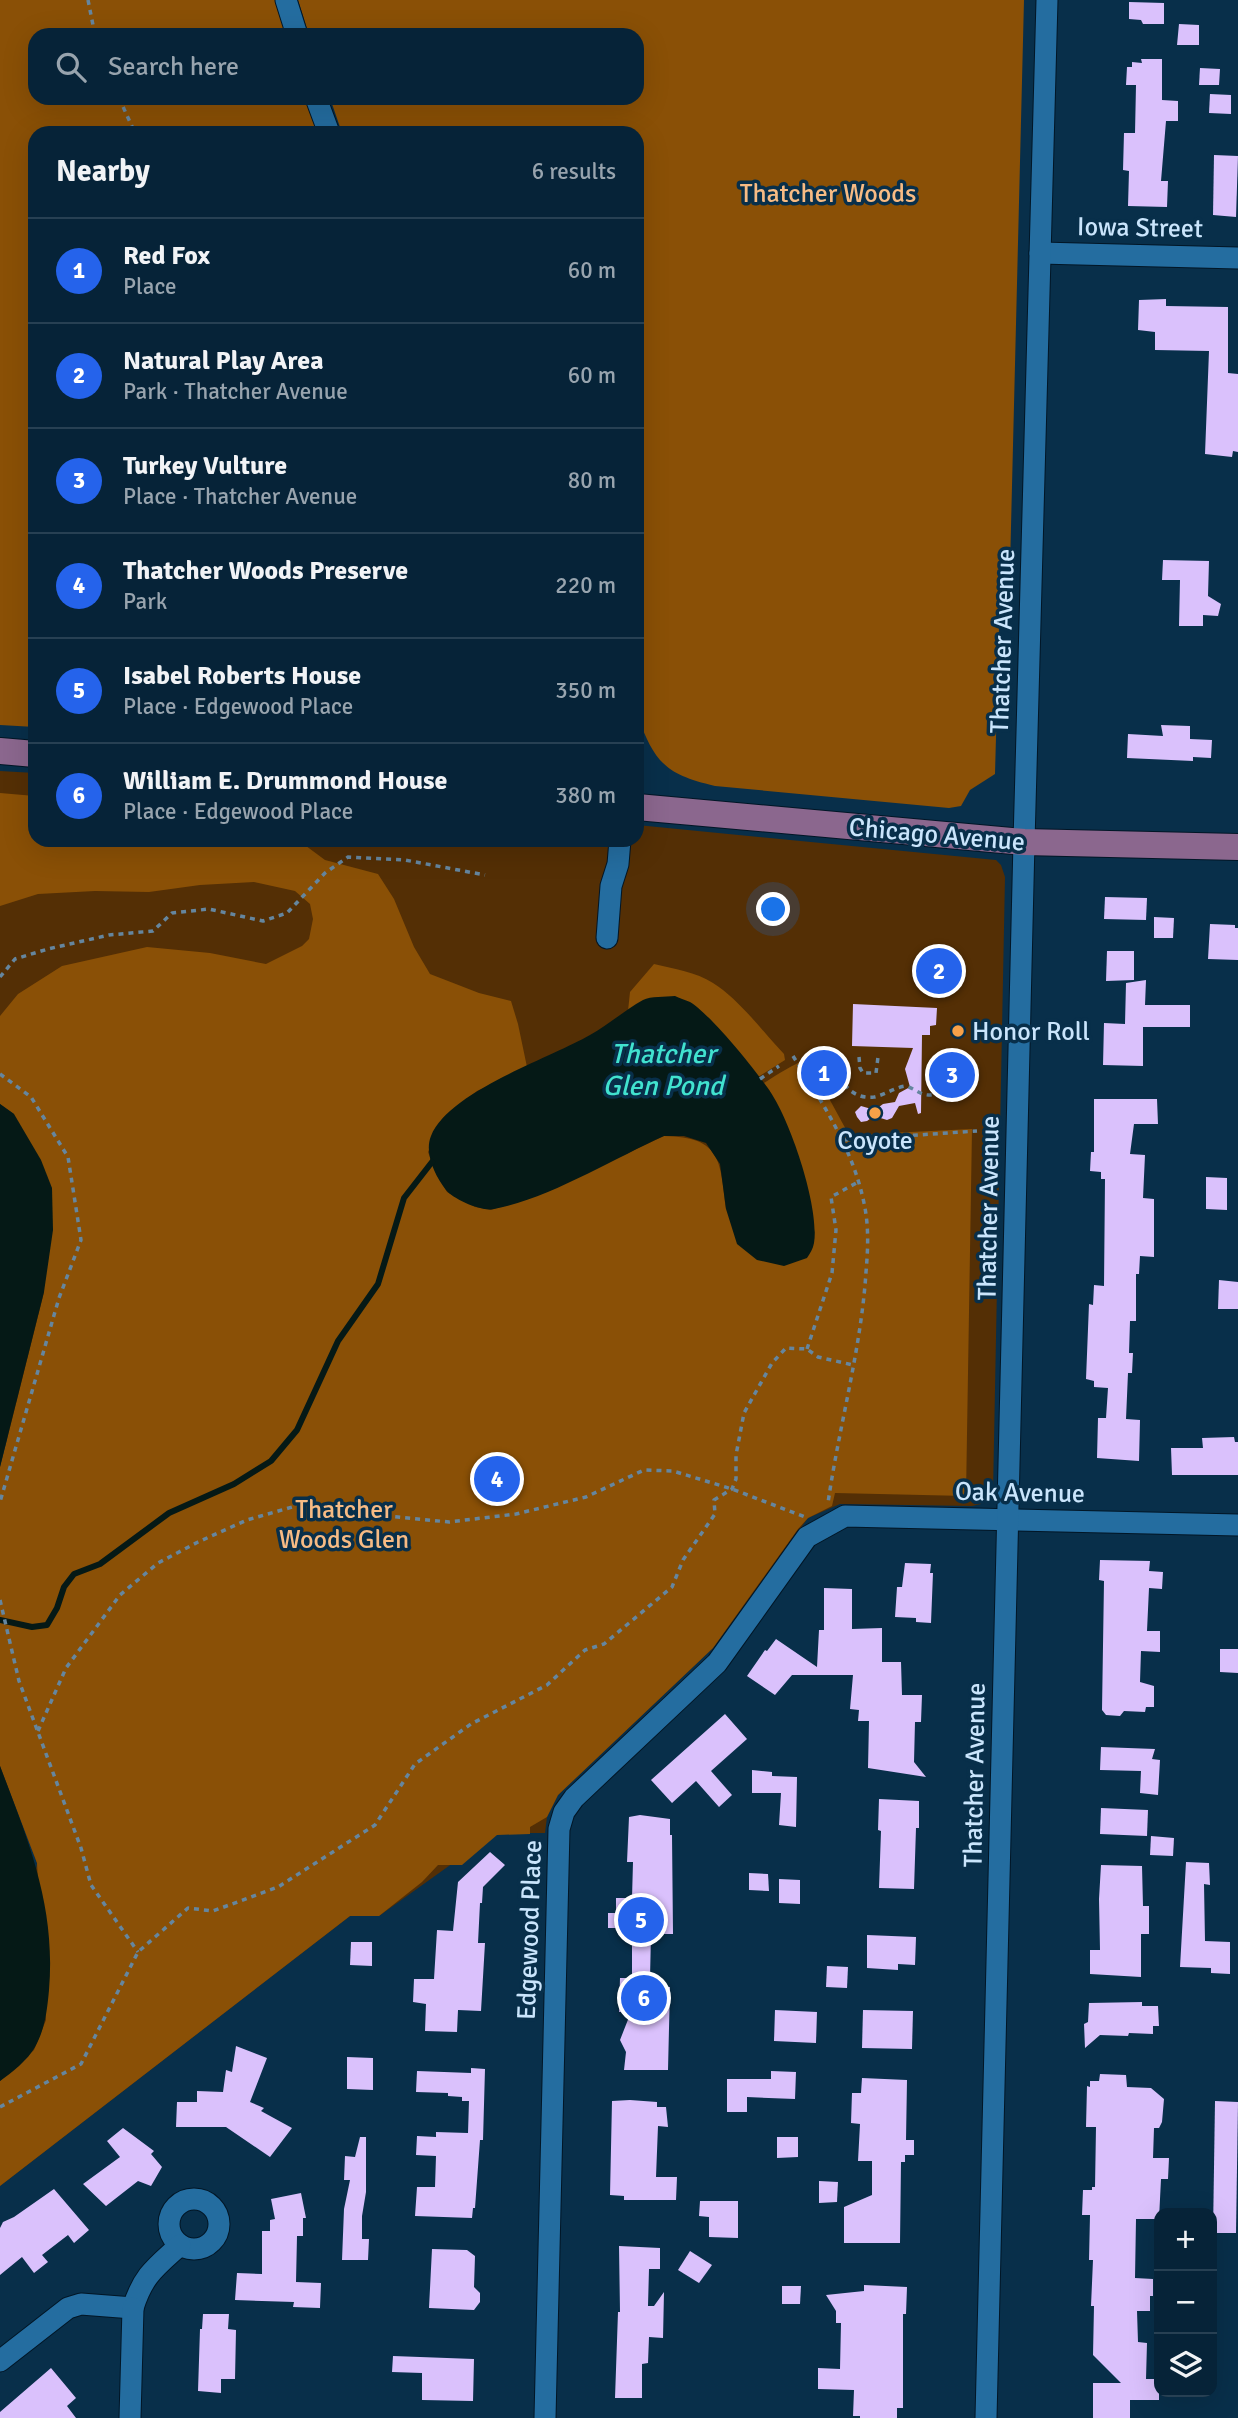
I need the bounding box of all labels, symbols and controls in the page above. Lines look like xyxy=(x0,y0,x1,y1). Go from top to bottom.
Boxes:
search box xyxy=(28,28,644,105)
icon: search xyxy=(52,48,90,86)
text: Search here xyxy=(108,51,239,83)
text: Nearby xyxy=(56,153,150,190)
text: 6 results xyxy=(532,157,616,186)
park label: Thatcher Woods xyxy=(740,178,916,210)
street label: Iowa Street xyxy=(1077,211,1203,245)
text: Red Fox xyxy=(123,240,210,272)
text: 1 xyxy=(73,256,85,285)
text: 60 m xyxy=(568,256,616,285)
text: Place xyxy=(123,272,177,301)
text: Natural Play Area xyxy=(123,345,324,377)
text: 2 xyxy=(73,361,85,390)
text: 60 m xyxy=(568,361,616,390)
text: Park · Thatcher Avenue xyxy=(123,377,348,406)
text: Turkey Vulture xyxy=(123,450,287,482)
text: 3 xyxy=(73,466,85,495)
text: 80 m xyxy=(568,466,616,495)
text: Place · Thatcher Avenue xyxy=(123,482,357,511)
street label: Thatcher Avenue xyxy=(984,548,1022,734)
text: Thatcher Woods Preserve xyxy=(123,555,408,587)
text: 4 xyxy=(73,571,85,600)
text: 220 m xyxy=(555,571,616,600)
text: Park xyxy=(123,587,167,616)
text: Isabel Roberts House xyxy=(123,660,361,692)
text: 5 xyxy=(73,676,85,705)
text: 350 m xyxy=(555,676,616,705)
text: Place · Edgewood Place xyxy=(123,692,353,721)
text: William E. Drummond House xyxy=(123,765,447,797)
text: 6 xyxy=(73,781,85,810)
text: 380 m xyxy=(555,781,616,810)
text: Place · Edgewood Place xyxy=(123,797,353,826)
street label: Chicago Avenue xyxy=(848,811,1026,859)
your location xyxy=(756,892,790,926)
pin: 2 xyxy=(916,945,962,997)
place label: Honor Roll xyxy=(972,1016,1090,1048)
marker: Honor Roll xyxy=(950,1023,966,1039)
water label: Thatcher Glen Pond xyxy=(602,1037,727,1103)
pin: 1 xyxy=(801,1047,847,1099)
pin: 3 xyxy=(929,1049,975,1101)
marker: Coyote xyxy=(867,1105,883,1121)
street label: Thatcher Avenue xyxy=(971,1115,1007,1301)
place label: Coyote xyxy=(837,1125,913,1157)
pin: 4 xyxy=(474,1453,520,1505)
street label: Oak Avenue xyxy=(955,1476,1085,1510)
park label: Thatcher Woods Glen xyxy=(279,1494,409,1556)
street label: Thatcher Avenue xyxy=(957,1682,993,1868)
street label: Edgewood Place xyxy=(511,1839,549,2021)
pin: 5 xyxy=(618,1894,664,1946)
pin: 6 xyxy=(621,1972,667,2024)
map controls xyxy=(1154,2208,1217,2397)
button: + xyxy=(1154,2208,1217,2271)
button: − xyxy=(1154,2271,1217,2334)
button: layers xyxy=(1154,2334,1217,2397)

